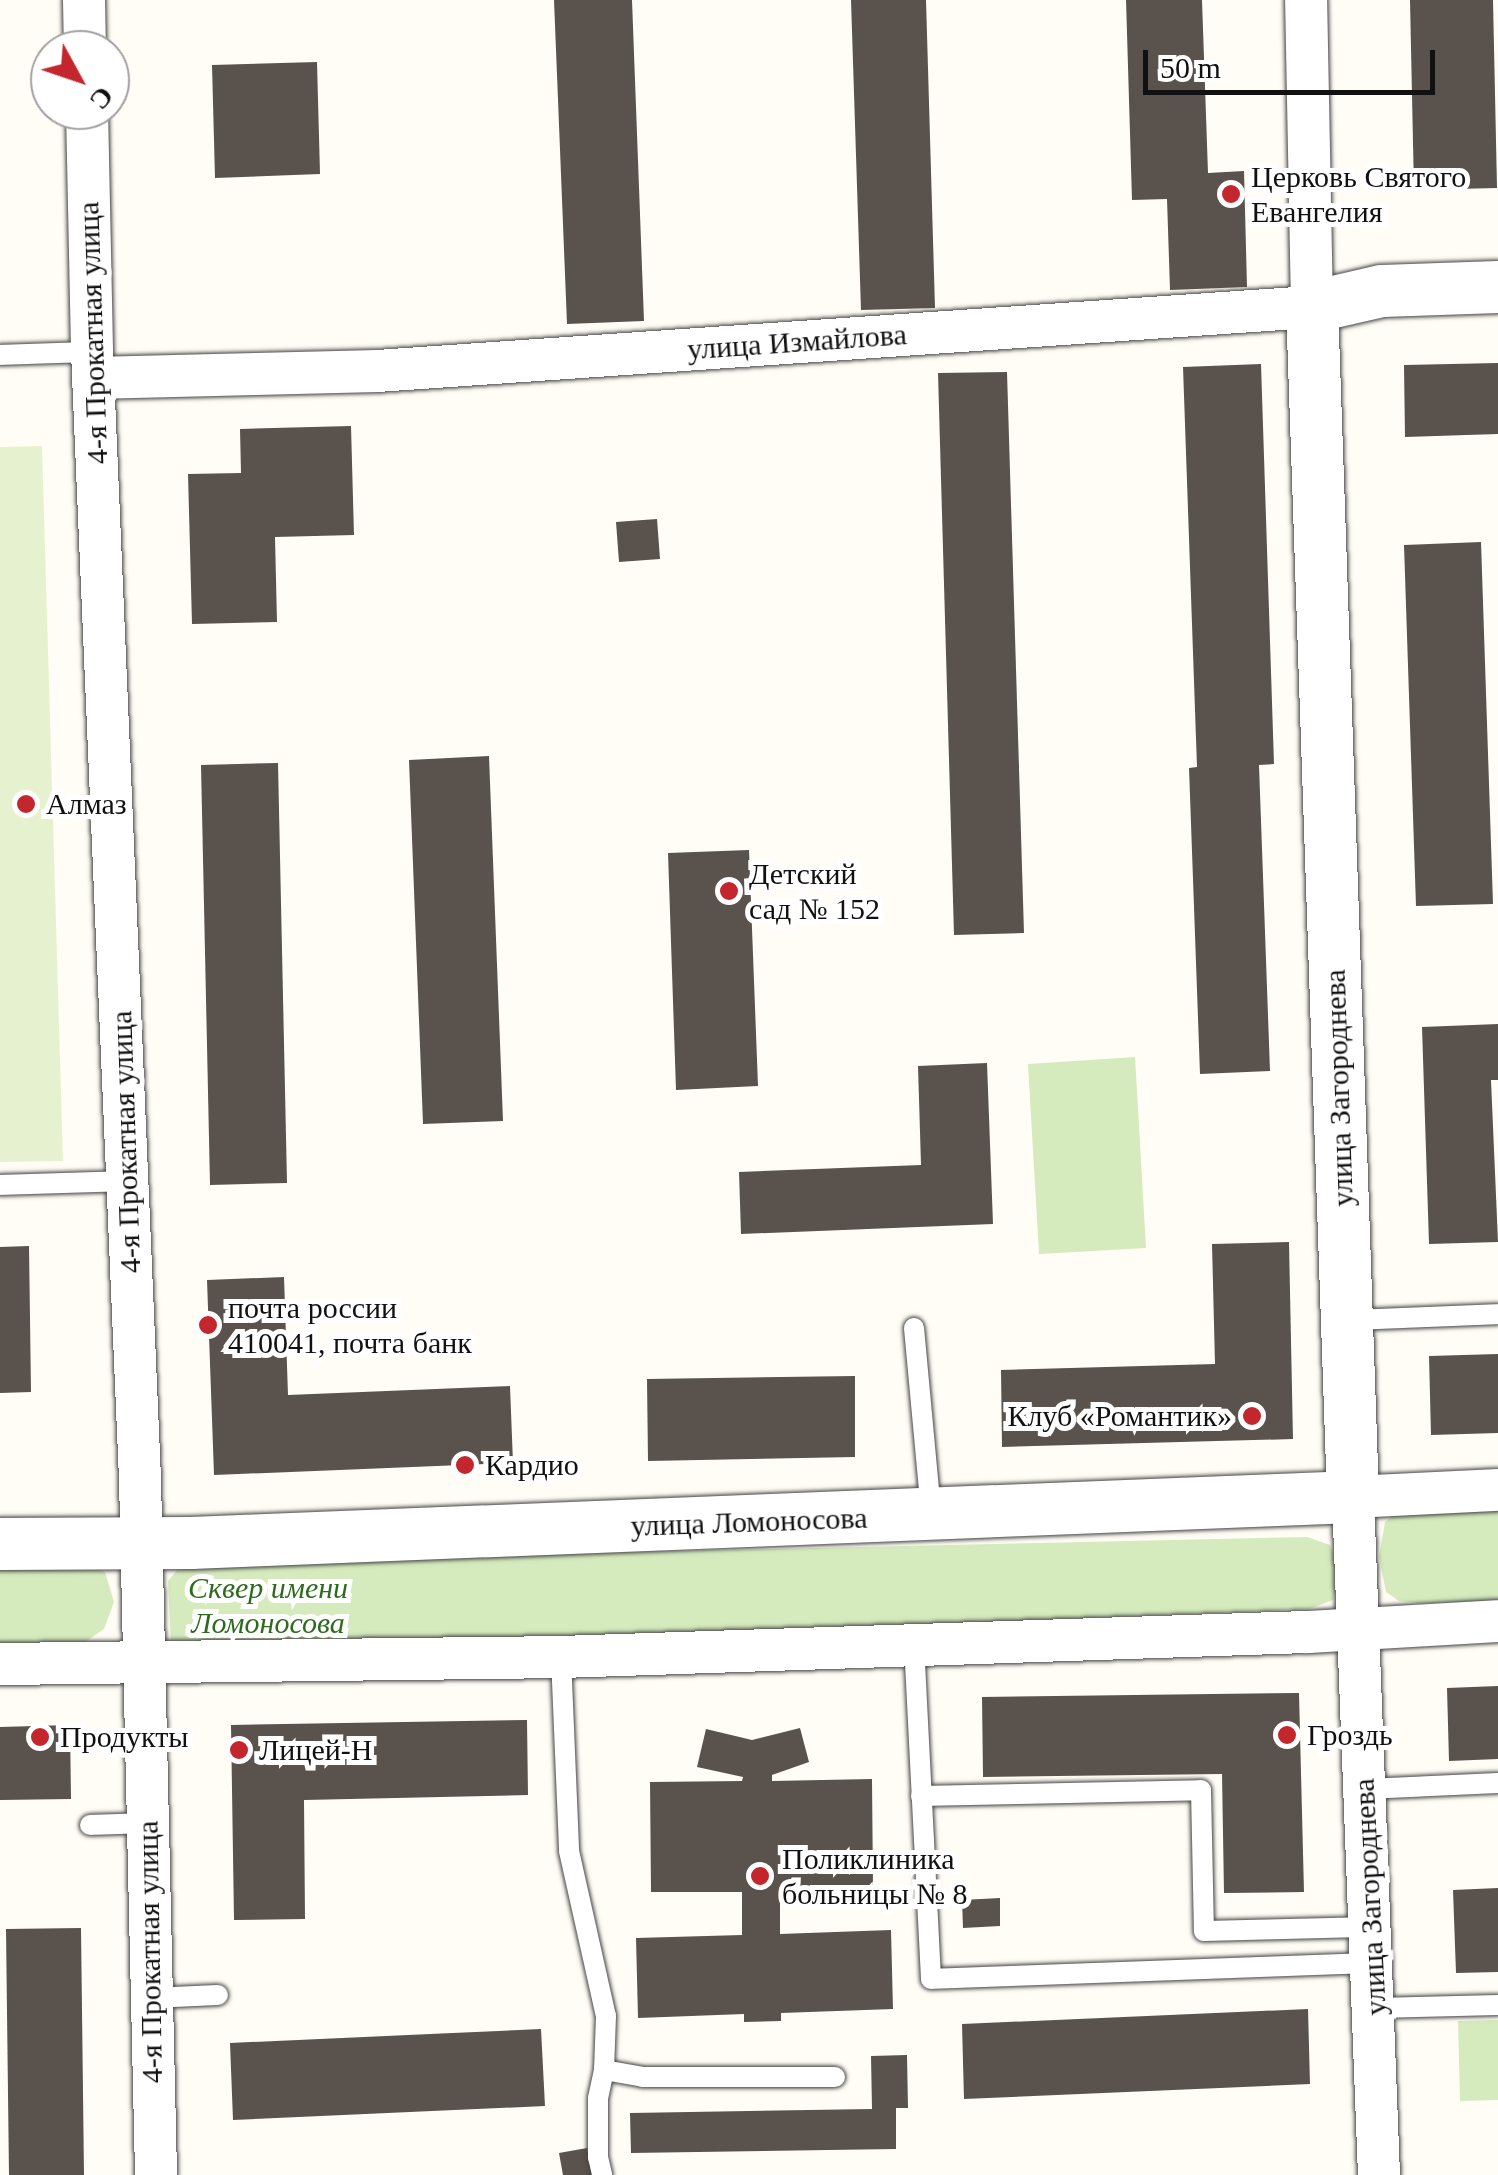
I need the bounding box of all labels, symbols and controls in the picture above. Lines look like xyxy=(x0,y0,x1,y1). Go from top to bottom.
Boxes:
north arrow xyxy=(30,30,130,130)
scale bar xyxy=(1148,30,1440,92)
text: 50 m xyxy=(1160,51,1221,84)
text: С xyxy=(83,81,120,116)
place label: Церковь Святого Евангелия xyxy=(1251,159,1466,230)
marker: Церковь Святого Евангелия xyxy=(1220,183,1242,205)
street label: 4-я Прокатная улица xyxy=(70,201,116,465)
street label: улица Измайлова xyxy=(686,316,908,368)
place label: Алмаз xyxy=(46,786,127,822)
marker: Алмаз xyxy=(15,793,37,815)
place label: Детский сад № 152 xyxy=(749,856,880,926)
marker: Детский сад № 152 xyxy=(718,880,740,902)
street label: улица Загороднева xyxy=(1317,969,1361,1207)
street label: 4-я Прокатная улица xyxy=(103,1010,149,1274)
place label: почта россии 410041, почта банк xyxy=(228,1290,472,1360)
marker: почта россии 410041, почта банк xyxy=(197,1314,219,1336)
place label: Клуб «Романтик» xyxy=(1007,1398,1232,1434)
marker: Клуб «Романтик» xyxy=(1241,1405,1263,1427)
place label: Кардио xyxy=(485,1447,579,1483)
marker: Кардио xyxy=(454,1454,476,1476)
street label: улица Ломоносова xyxy=(630,1500,868,1544)
park label: Сквер имени Ломоносова xyxy=(188,1570,348,1640)
place label: Гроздь xyxy=(1307,1717,1393,1753)
place label: Продукты xyxy=(60,1719,189,1755)
marker: Гроздь xyxy=(1276,1724,1298,1746)
marker: Продукты xyxy=(29,1726,51,1748)
place label: Лицей-Н xyxy=(259,1732,372,1768)
marker: Лицей-Н xyxy=(228,1739,250,1761)
street label: улица Загороднева xyxy=(1346,1778,1394,2016)
street label: 4-я Прокатная улица xyxy=(130,1820,170,2084)
place label: Поликлиника больницы № 8 xyxy=(782,1841,967,1912)
marker: Поликлиника больницы № 8 xyxy=(747,1863,773,1889)

